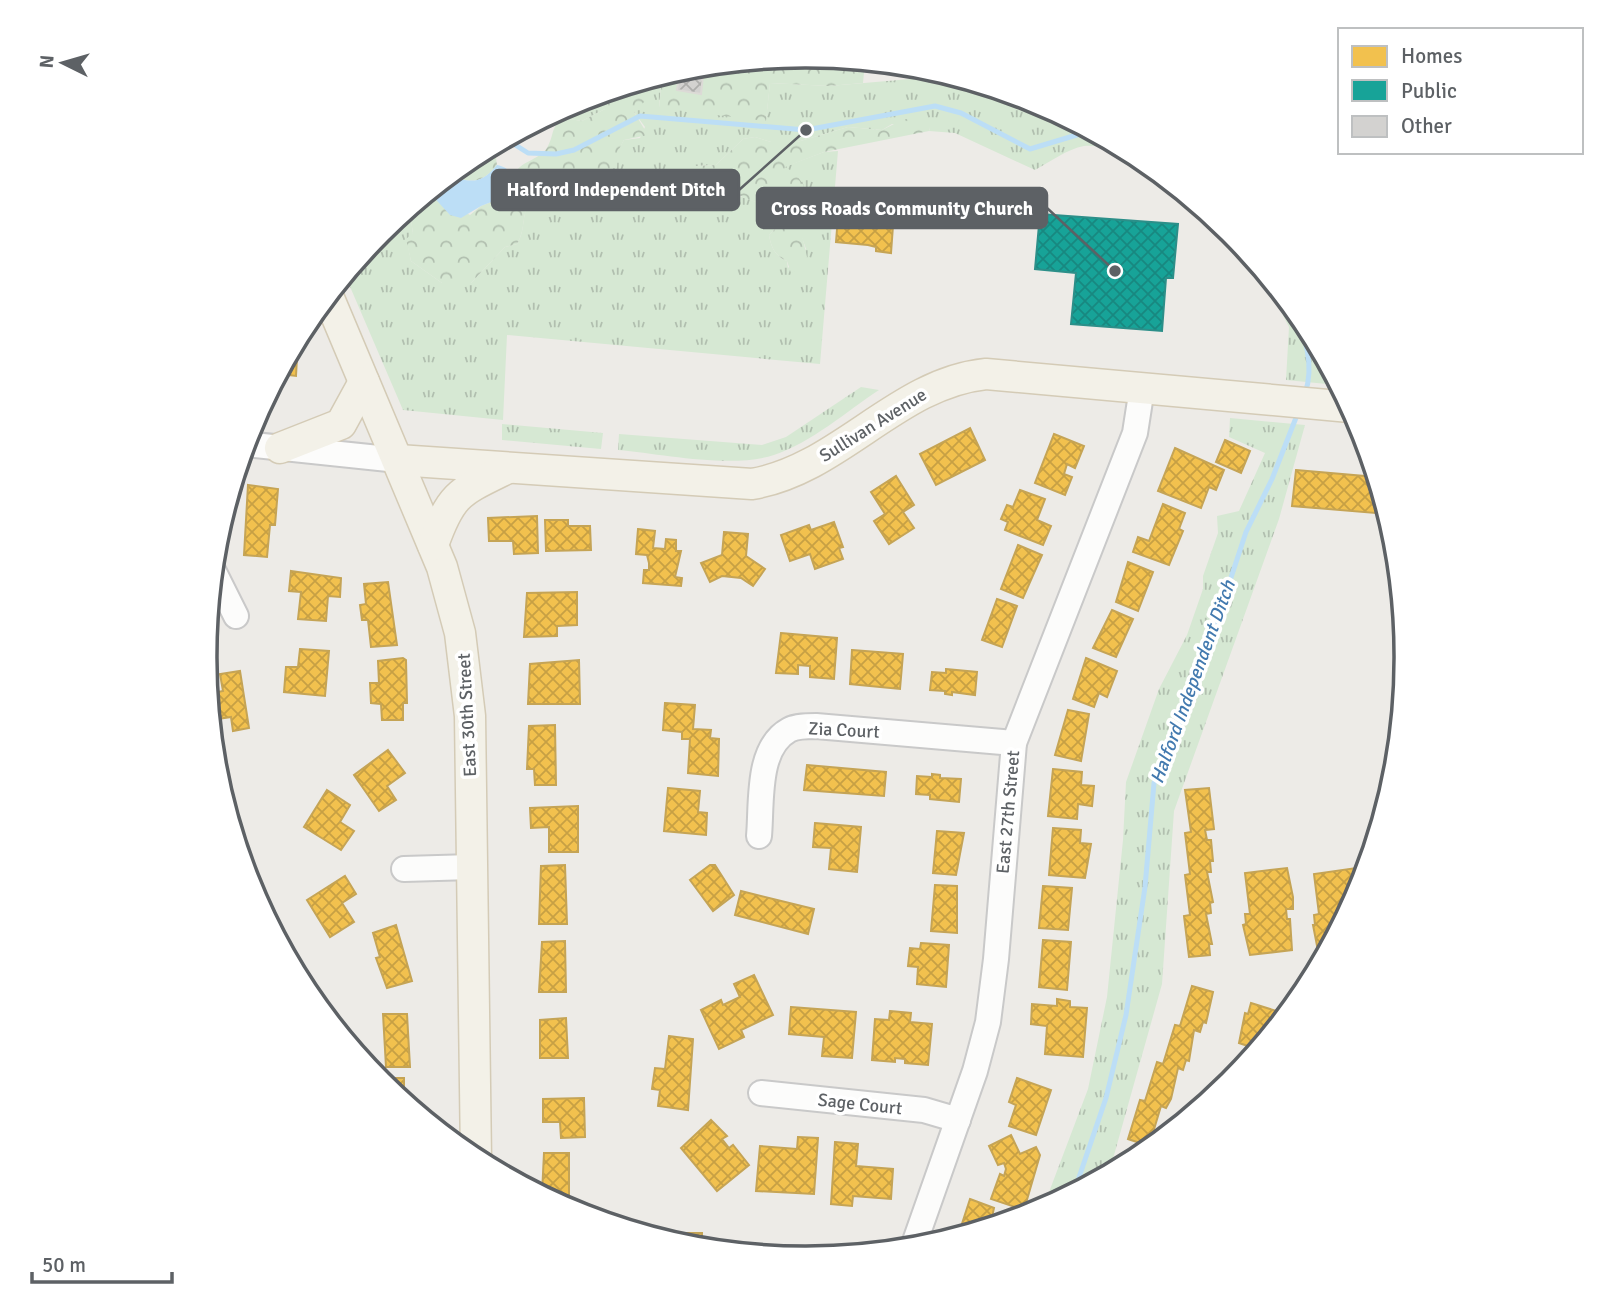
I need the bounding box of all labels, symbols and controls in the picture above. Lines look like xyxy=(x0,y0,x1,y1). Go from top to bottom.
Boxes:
north arrow xyxy=(28,28,98,98)
legend xyxy=(1338,28,1583,154)
text: Homes xyxy=(1401,43,1463,69)
text: N xyxy=(35,54,60,69)
text: Public xyxy=(1401,78,1457,104)
text: Other xyxy=(1401,113,1452,139)
callout: Halford Independent Ditch xyxy=(492,170,739,210)
text: Halford Independent Ditch xyxy=(507,178,725,202)
callout: Cross Roads Community Church xyxy=(757,188,1047,228)
text: Cross Roads Community Church xyxy=(771,197,1033,221)
street label: Sullivan Avenue xyxy=(815,383,931,467)
water label: Halford Independent Ditch xyxy=(1145,577,1241,787)
street label: East 30th Street xyxy=(453,653,481,777)
street label: Zia Court xyxy=(808,717,880,743)
street label: East 27th Street xyxy=(992,749,1024,875)
street label: Sage Court xyxy=(817,1089,903,1119)
scale bar xyxy=(32,1240,172,1284)
text: 50 m xyxy=(42,1252,86,1278)

